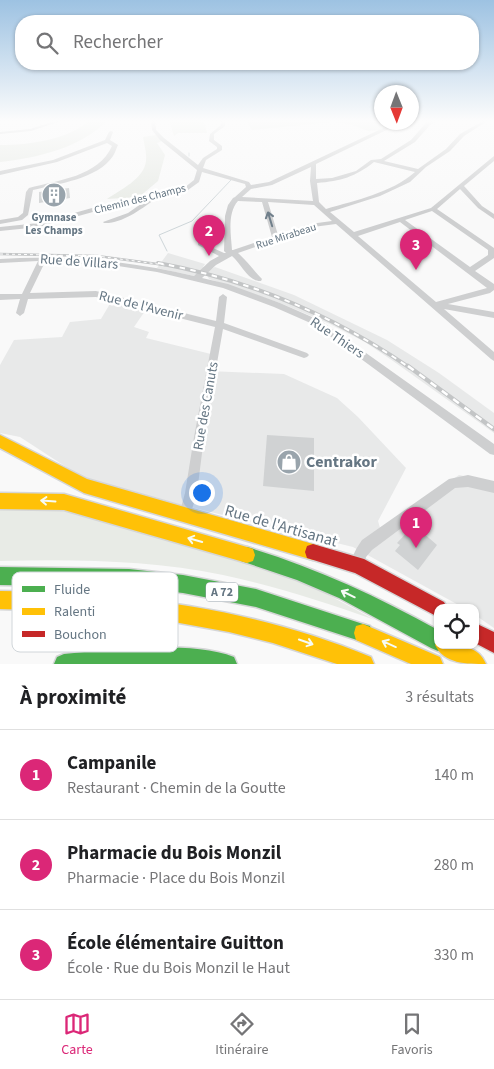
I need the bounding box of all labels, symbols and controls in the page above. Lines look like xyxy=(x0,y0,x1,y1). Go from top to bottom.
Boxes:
search box xyxy=(15,15,479,70)
icon: search xyxy=(33,29,61,57)
text: Rechercher xyxy=(73,29,163,56)
north arrow xyxy=(374,85,419,130)
street label: Chemin des Champs xyxy=(93,180,188,218)
building icon: Gymnase Les Champs xyxy=(41,182,67,208)
place label: Gymnase Les Champs xyxy=(25,210,83,238)
one-way arrow xyxy=(264,212,274,228)
pin: 2 xyxy=(193,215,225,256)
street label: Rue Mirabeau xyxy=(254,219,318,253)
pin: 3 xyxy=(400,229,432,270)
street label: Rue de Villars xyxy=(39,249,119,275)
street label: Rue de l'Avenir xyxy=(97,286,185,326)
street label: Rue Thiers xyxy=(306,313,368,364)
street label: Rue des Canuts xyxy=(188,360,224,452)
shop icon: Centrakor xyxy=(276,449,302,475)
place label: Centrakor xyxy=(306,451,377,473)
your location xyxy=(189,480,215,506)
one-way arrow xyxy=(40,497,56,506)
street label: Rue de l'Artisanat xyxy=(222,499,341,553)
pin: 1 xyxy=(400,507,432,548)
one-way arrow xyxy=(188,535,204,545)
legend xyxy=(12,572,178,652)
text: Fluide xyxy=(54,580,90,600)
road number: A 72 xyxy=(206,582,238,602)
one-way arrow xyxy=(341,589,356,598)
text: Ralenti xyxy=(54,602,95,622)
map controls xyxy=(434,604,479,649)
button: locate xyxy=(434,604,479,649)
text: Bouchon xyxy=(54,625,107,645)
one-way arrow xyxy=(298,638,314,647)
one-way arrow xyxy=(382,639,397,648)
text: À proximité xyxy=(20,682,126,712)
text: 3 résultats xyxy=(405,686,474,708)
text: Campanile xyxy=(67,750,156,777)
text: 1 xyxy=(32,764,40,786)
text: 140 m xyxy=(434,764,474,786)
text: Restaurant · Chemin de la Goutte xyxy=(67,777,286,799)
text: Pharmacie du Bois Monzil xyxy=(67,840,281,867)
text: 2 xyxy=(32,854,40,876)
text: 280 m xyxy=(434,854,474,876)
text: Pharmacie · Place du Bois Monzil xyxy=(67,867,285,889)
text: École élémentaire Guitton xyxy=(67,930,284,957)
text: 3 xyxy=(32,944,40,966)
text: 330 m xyxy=(434,944,474,966)
text: École · Rue du Bois Monzil le Haut xyxy=(67,957,290,979)
tab: Carte xyxy=(61,1010,93,1060)
tab: Itinéraire xyxy=(215,1010,268,1060)
tab: Favoris xyxy=(391,1010,433,1060)

